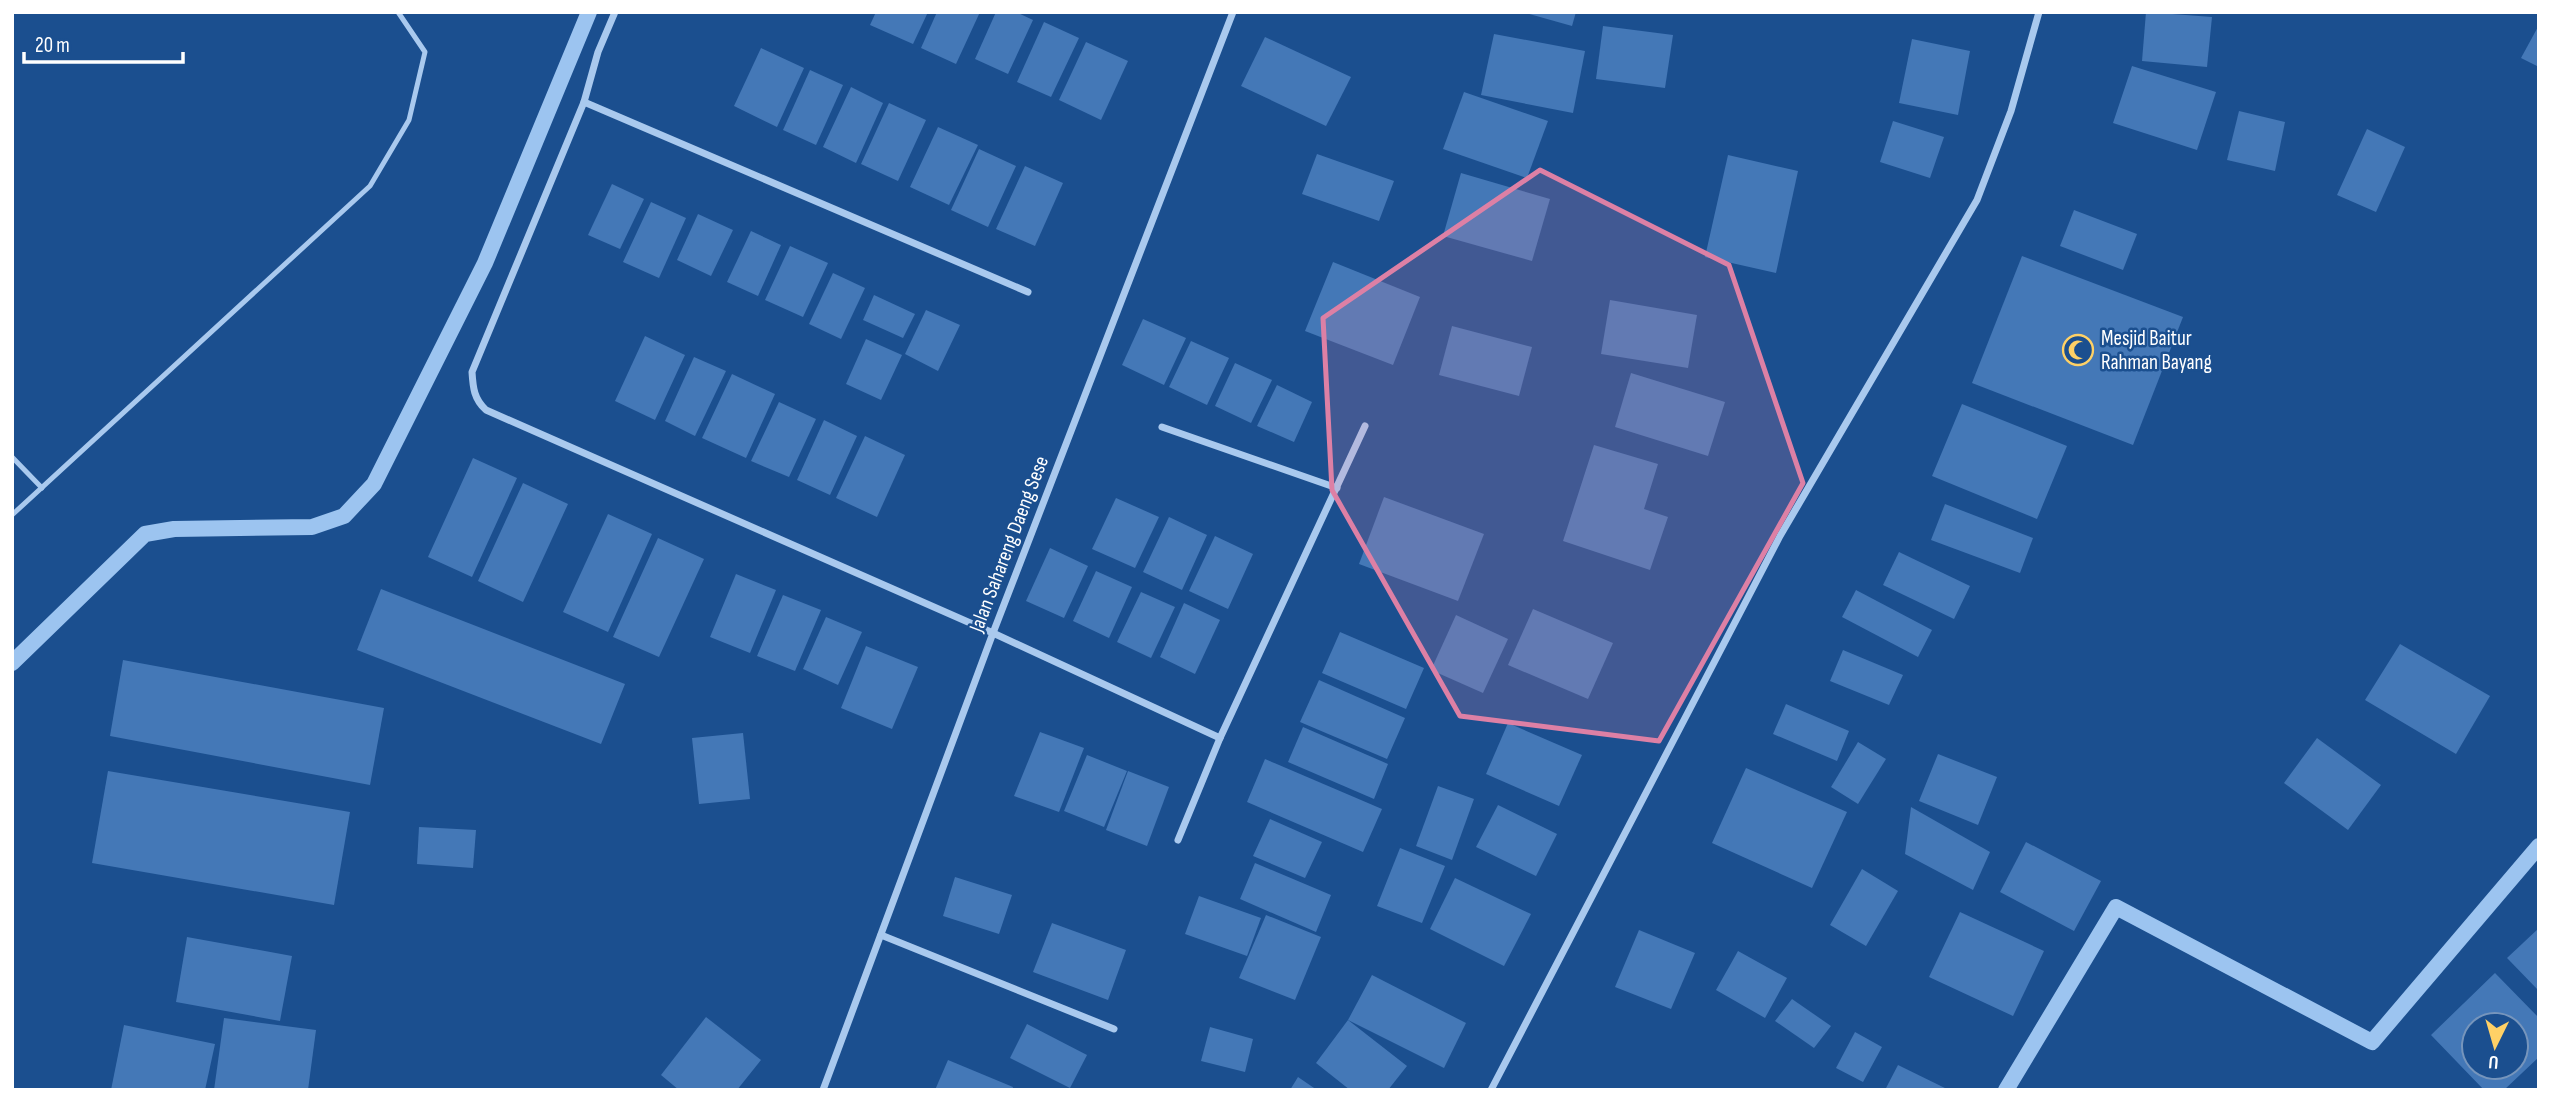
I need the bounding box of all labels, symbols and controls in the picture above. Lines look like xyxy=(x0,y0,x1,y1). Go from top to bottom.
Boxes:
scale bar xyxy=(24,21,184,65)
text: 20 m xyxy=(35,33,70,58)
place label: Mesjid Baitur Rahman Bayang xyxy=(2101,326,2212,375)
mosque icon: Mesjid Baitur Rahman Bayang xyxy=(2061,333,2095,367)
street label: Jalan Sahareng Daeng Sese xyxy=(964,452,1054,636)
north arrow xyxy=(2460,1011,2530,1081)
text: U xyxy=(2488,1050,2500,1073)

